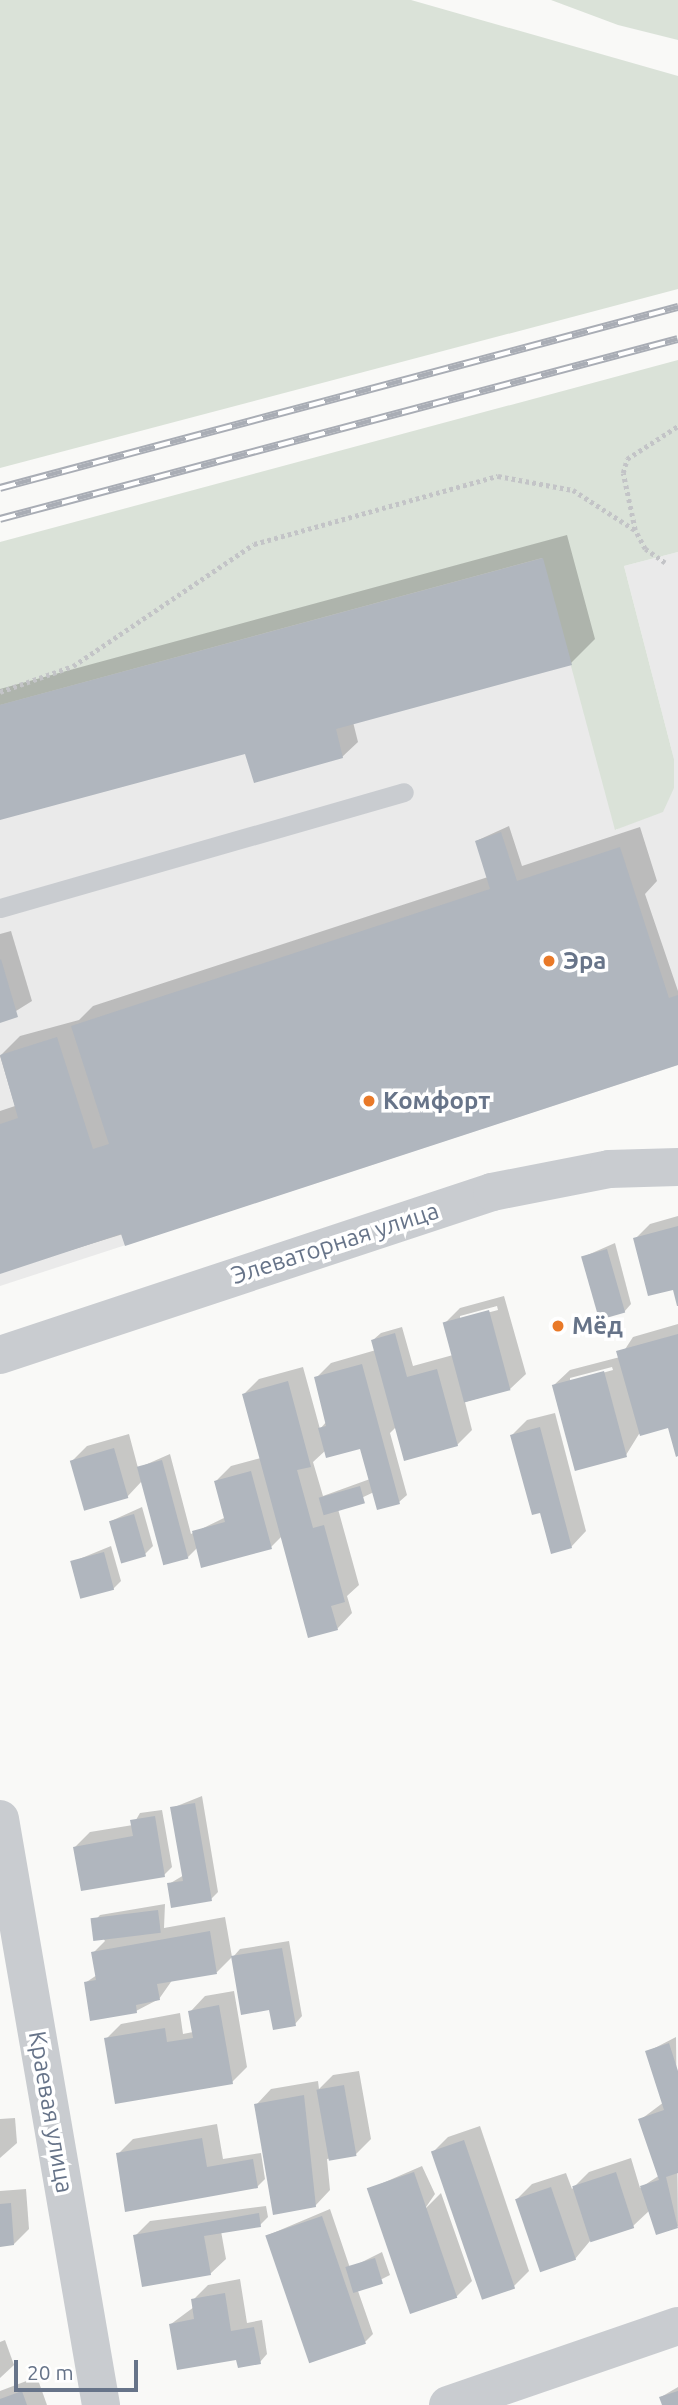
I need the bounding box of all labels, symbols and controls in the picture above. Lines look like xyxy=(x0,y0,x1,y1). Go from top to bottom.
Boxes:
place label: Эра xyxy=(563,947,606,975)
marker: Эра xyxy=(541,953,557,969)
place label: Комфорт xyxy=(383,1087,490,1115)
marker: Комфорт xyxy=(361,1093,377,1109)
street label: Элеваторная улица xyxy=(228,1196,442,1290)
place label: Мёд xyxy=(572,1312,623,1340)
marker: Мёд xyxy=(550,1318,566,1334)
street label: Краевая улица xyxy=(23,2029,79,2195)
scale bar xyxy=(18,2346,142,2390)
text: 20 m xyxy=(27,2360,74,2384)

